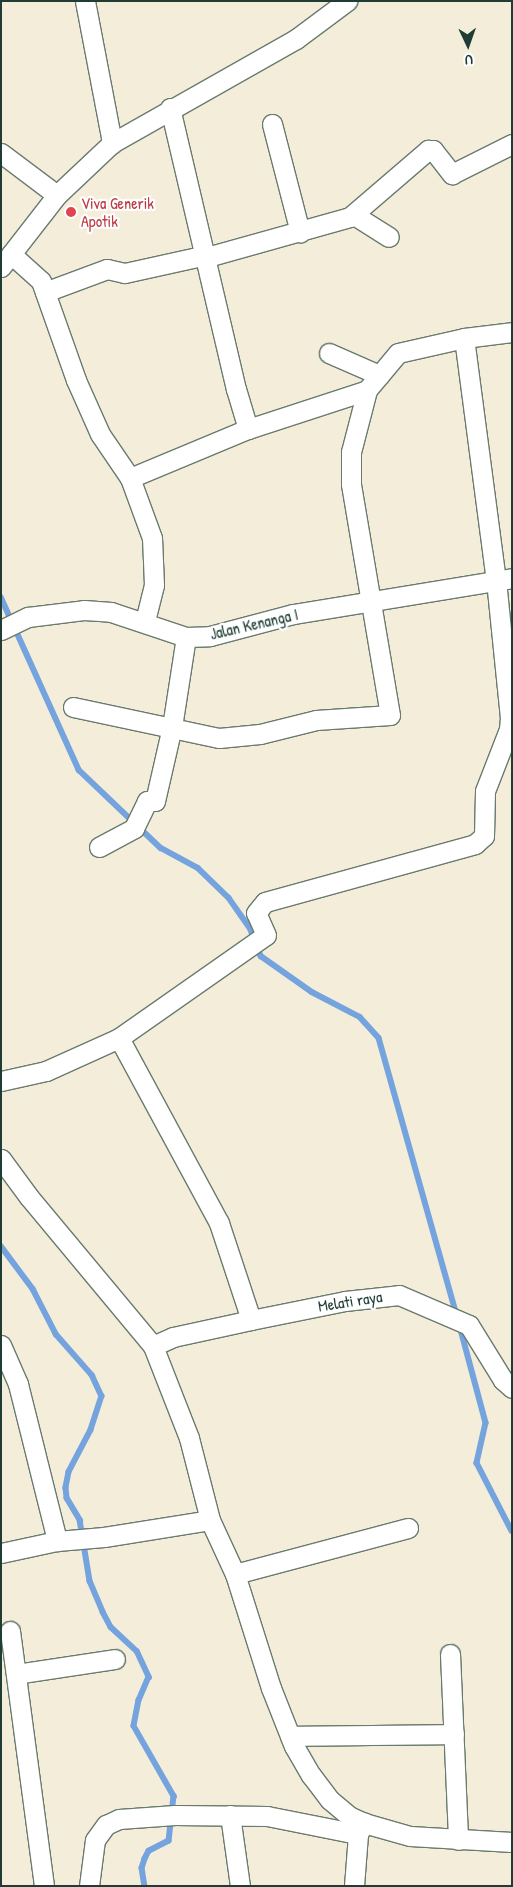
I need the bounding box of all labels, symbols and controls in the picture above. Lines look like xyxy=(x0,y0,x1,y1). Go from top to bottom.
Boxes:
north arrow xyxy=(443,20,493,70)
text: U xyxy=(464,51,473,70)
place label: Viva Generik Apotik xyxy=(81,193,154,231)
marker: Viva Generik Apotik xyxy=(65,206,77,218)
street label: Jalan Kenanga I xyxy=(208,605,300,643)
street label: Melati raya xyxy=(317,1286,383,1316)

